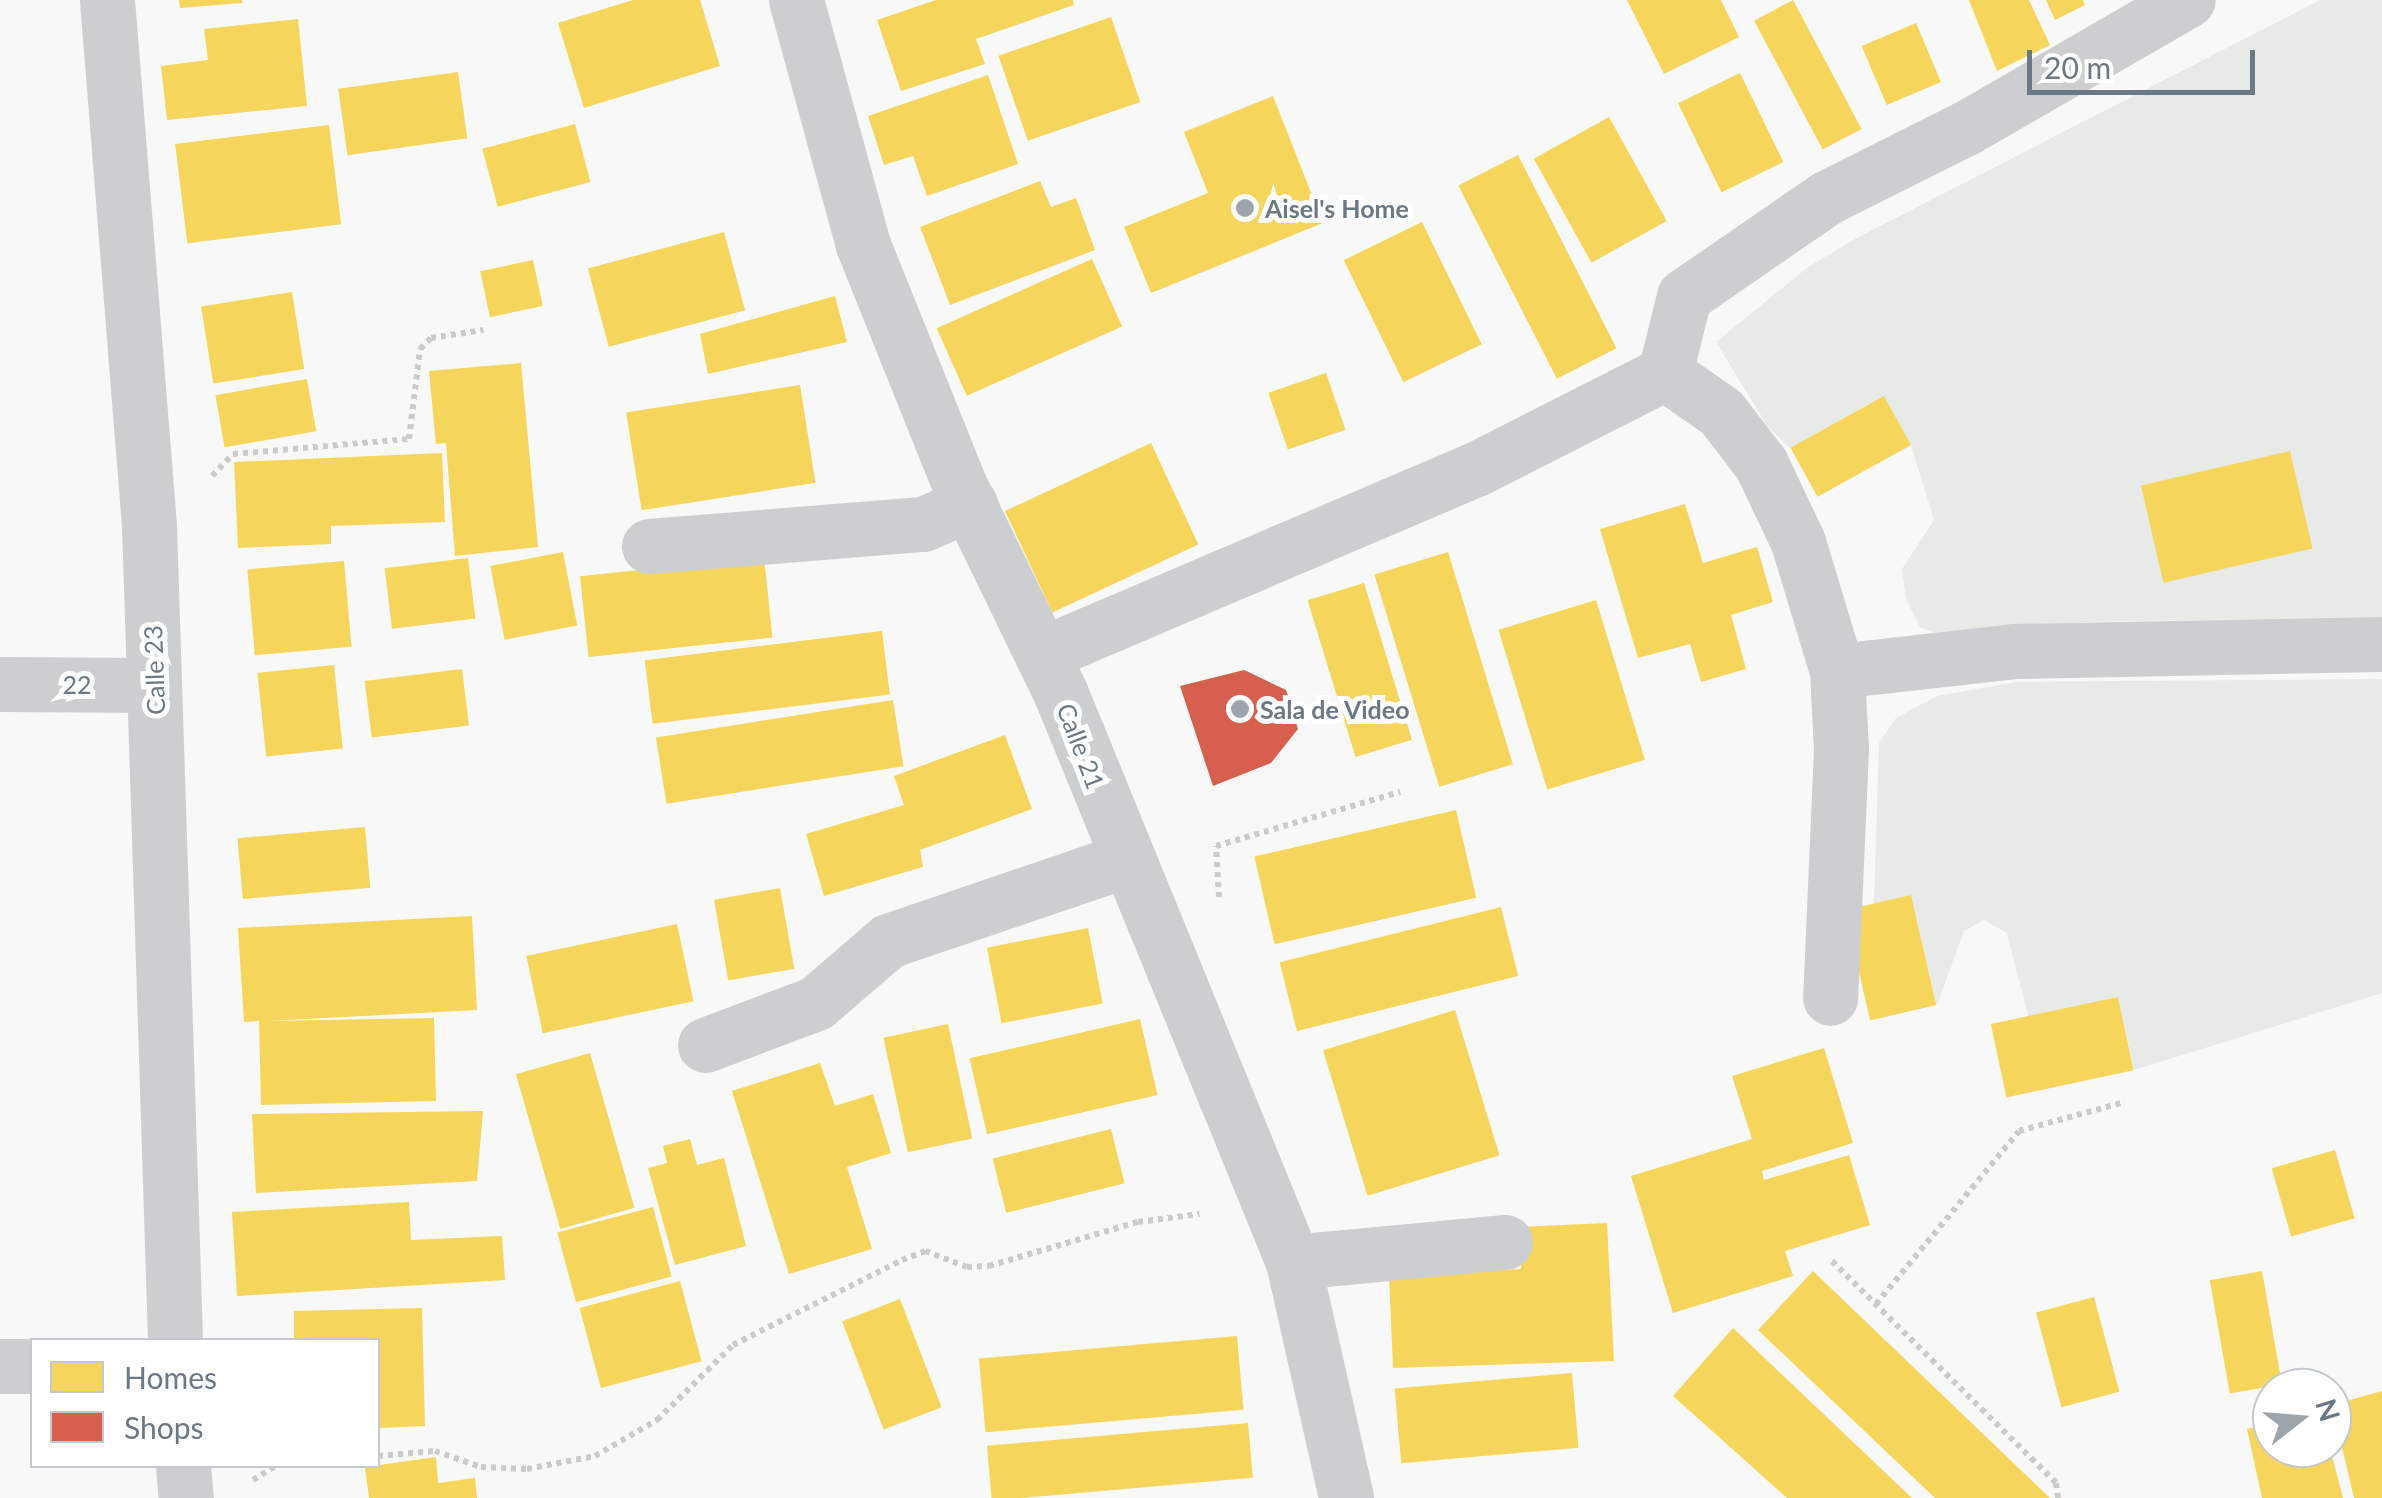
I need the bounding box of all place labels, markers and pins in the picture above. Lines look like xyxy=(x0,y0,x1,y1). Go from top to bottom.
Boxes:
place label: Aisel's Home xyxy=(1265,193,1409,223)
marker: Aisel's Home xyxy=(1234,197,1256,219)
place label: Sala de Video xyxy=(1260,694,1410,724)
marker: Sala de Video xyxy=(1229,698,1251,720)

